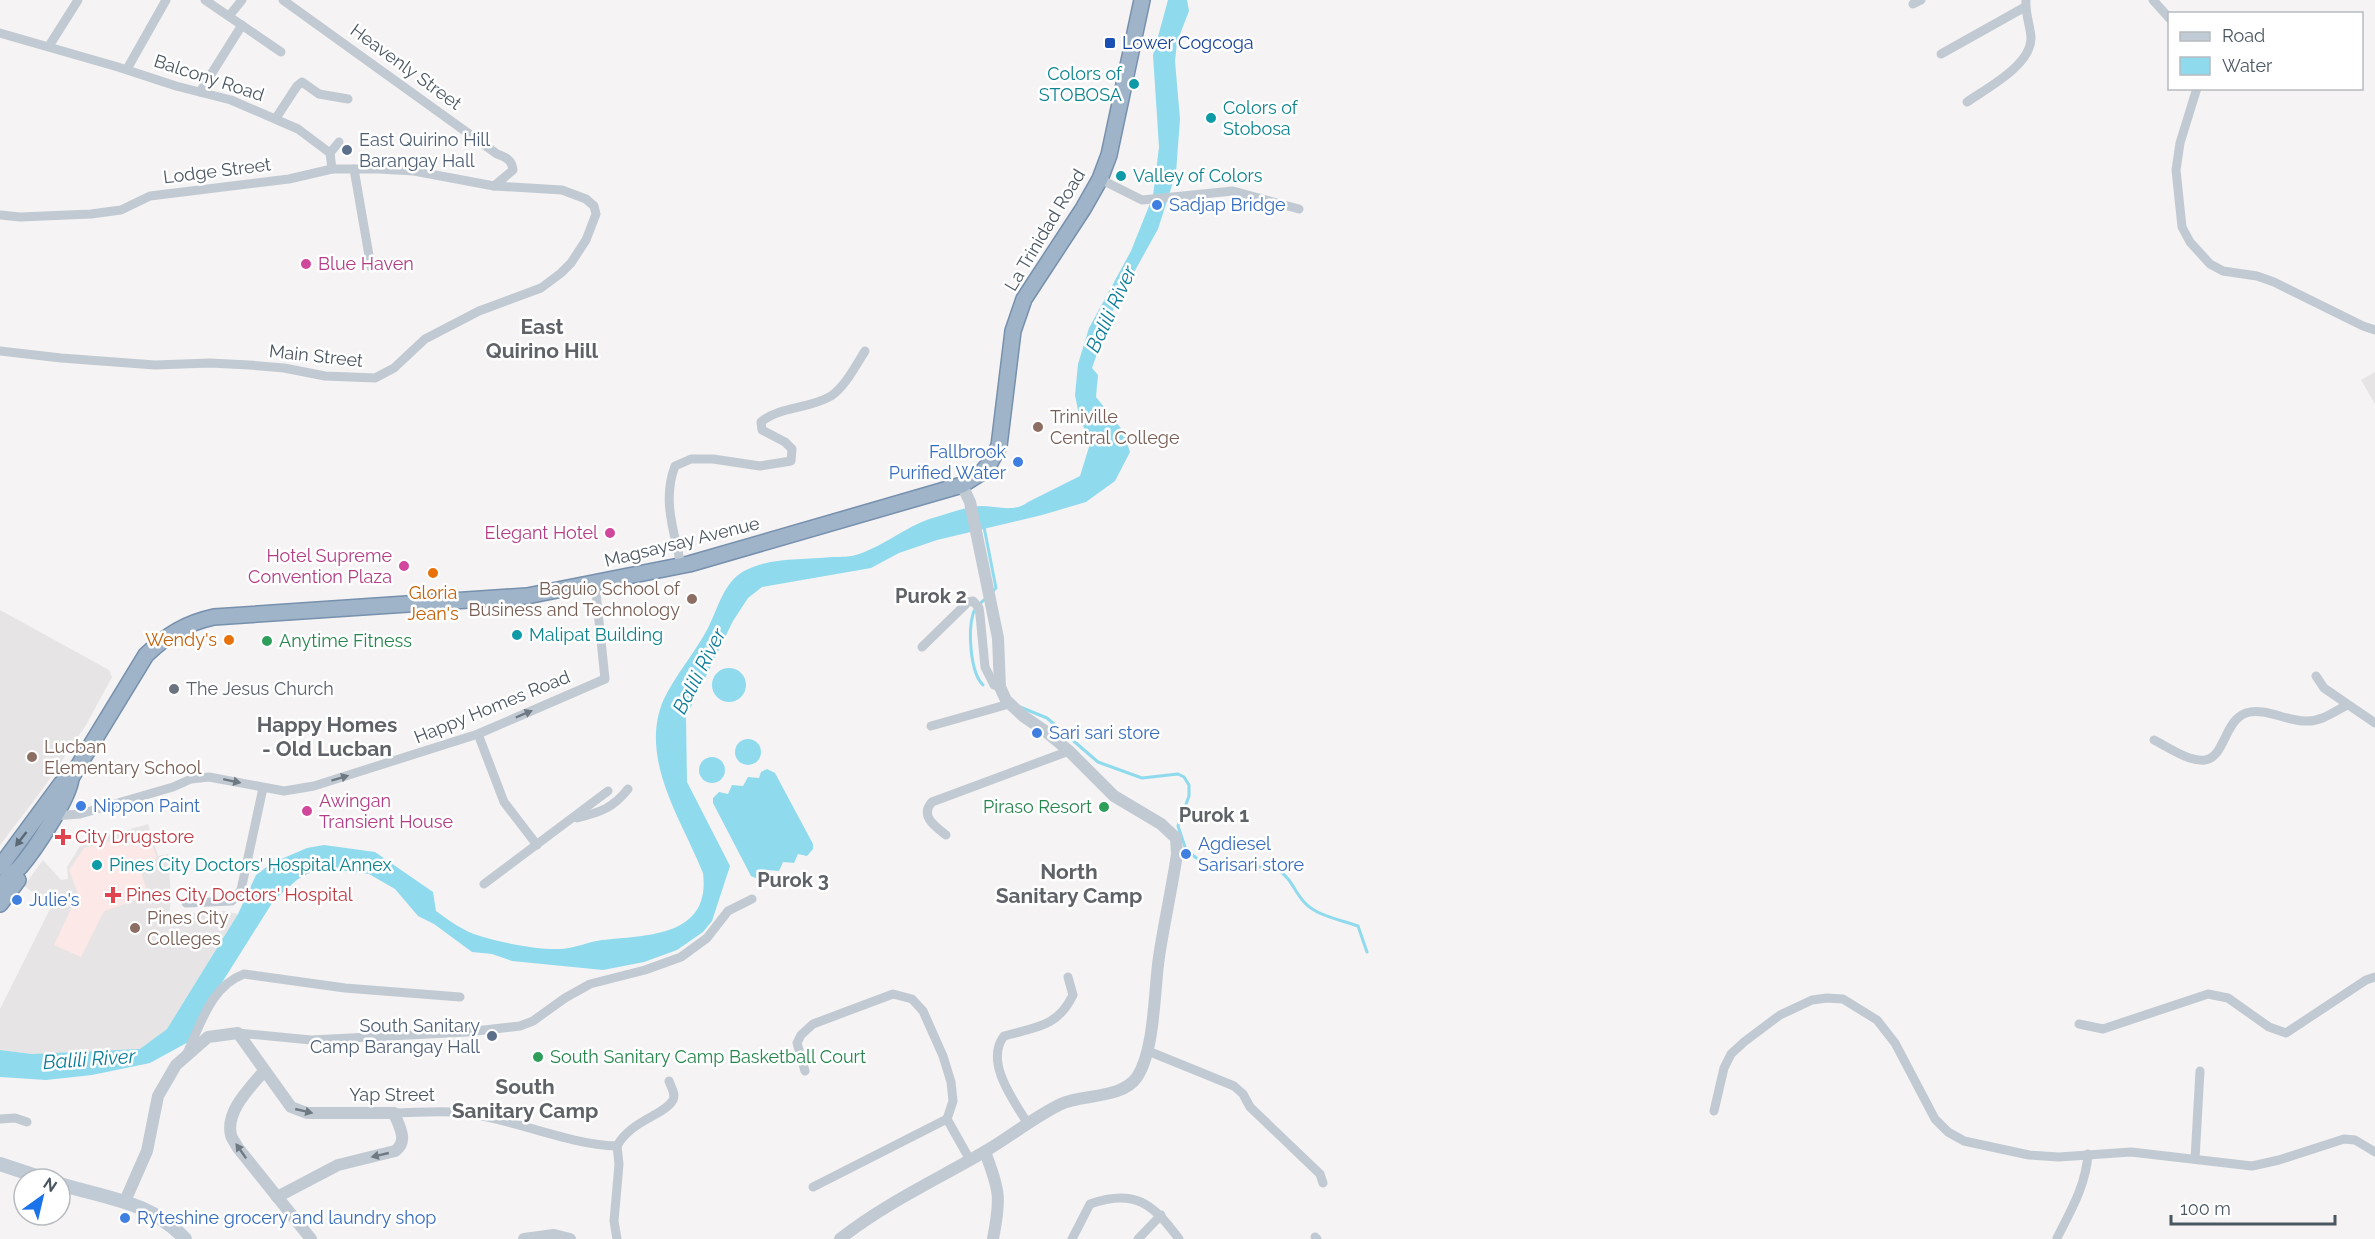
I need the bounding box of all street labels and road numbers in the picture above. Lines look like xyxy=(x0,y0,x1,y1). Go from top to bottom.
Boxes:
street label: Heavenly Street xyxy=(347,19,466,114)
street label: Balcony Road xyxy=(151,50,267,105)
street label: Lodge Street xyxy=(162,153,272,188)
street label: La Trinidad Road xyxy=(1000,165,1089,294)
street label: Main Street xyxy=(268,340,364,371)
street label: Magsaysay Avenue xyxy=(602,512,762,571)
street label: Happy Homes Road xyxy=(411,666,573,747)
street label: Yap Street xyxy=(349,1084,435,1105)

